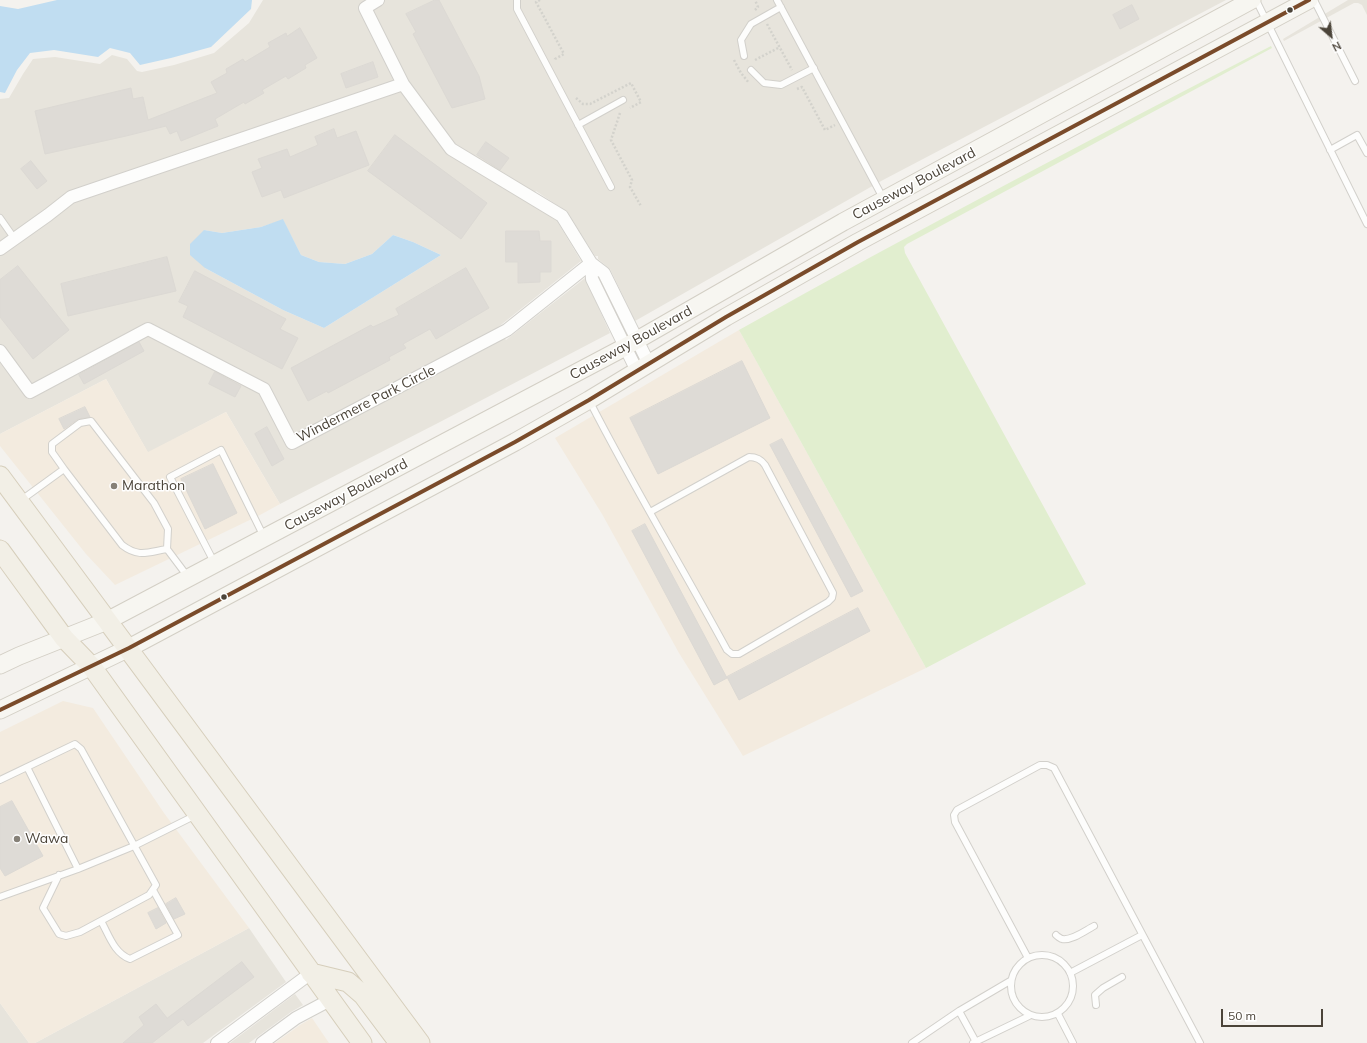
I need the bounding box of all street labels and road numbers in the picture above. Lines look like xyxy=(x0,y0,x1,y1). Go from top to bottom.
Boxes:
street label: Causeway Boulevard xyxy=(849,144,979,224)
street label: Causeway Boulevard xyxy=(567,302,695,384)
street label: Windermere Park Circle xyxy=(294,362,438,446)
street label: Causeway Boulevard xyxy=(281,455,411,535)

